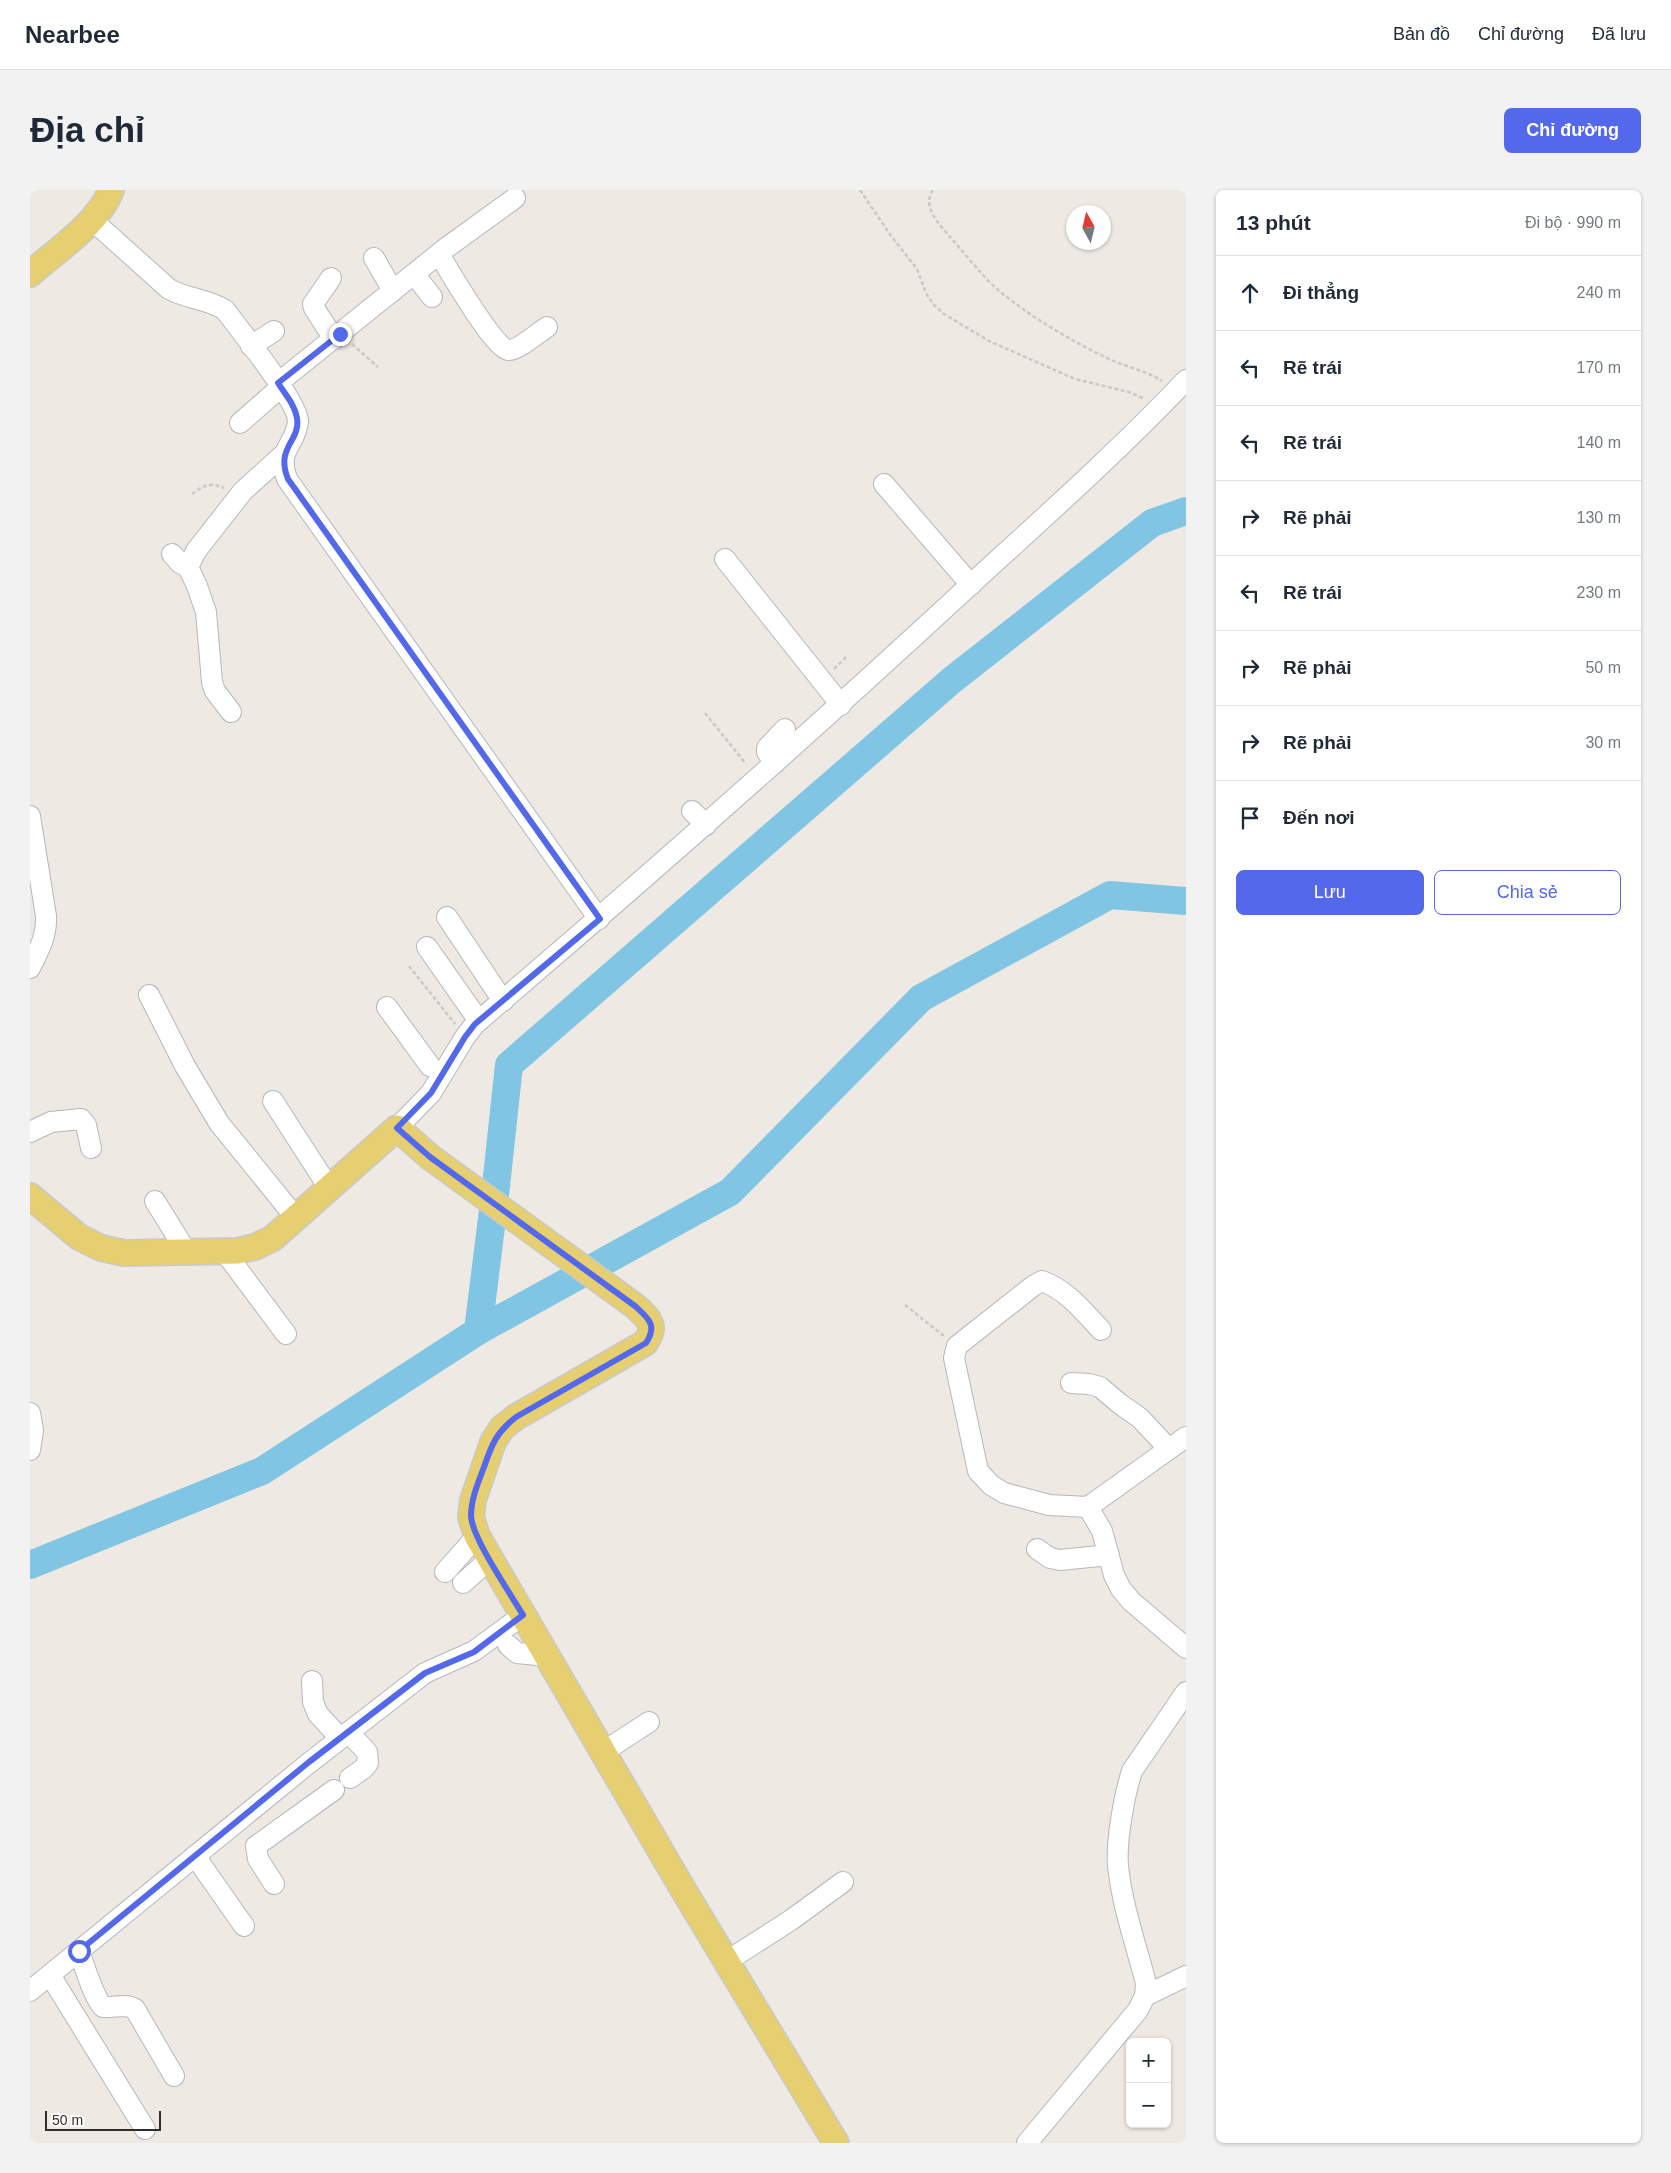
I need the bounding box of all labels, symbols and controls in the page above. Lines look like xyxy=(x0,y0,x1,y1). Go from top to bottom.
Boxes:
text: Nearbee xyxy=(25,21,120,48)
text: Bản đồ xyxy=(1393,24,1450,44)
text: Chỉ đường xyxy=(1478,24,1564,44)
text: Đã lưu xyxy=(1592,24,1646,44)
button: Chỉ đường xyxy=(1504,108,1641,153)
text: Địa chỉ xyxy=(30,110,145,149)
north arrow xyxy=(1066,205,1111,250)
text: 13 phút xyxy=(1236,211,1311,234)
text: Đi bộ · 990 m xyxy=(1525,214,1621,231)
icon: ahead xyxy=(1236,279,1264,307)
text: Đi thẳng xyxy=(1283,282,1359,303)
text: 240 m xyxy=(1577,284,1621,301)
route end xyxy=(329,323,352,346)
icon: left xyxy=(1236,354,1264,382)
text: Rẽ trái xyxy=(1283,357,1342,378)
text: 170 m xyxy=(1577,359,1621,376)
icon: left xyxy=(1236,429,1264,457)
text: Rẽ trái xyxy=(1283,432,1342,453)
text: 140 m xyxy=(1577,434,1621,451)
icon: right xyxy=(1236,504,1264,532)
text: Rẽ phải xyxy=(1283,507,1352,528)
text: 130 m xyxy=(1577,509,1621,526)
icon: left xyxy=(1236,579,1264,607)
text: Rẽ trái xyxy=(1283,582,1342,603)
text: 230 m xyxy=(1577,584,1621,601)
icon: right xyxy=(1236,654,1264,682)
text: Rẽ phải xyxy=(1283,657,1352,678)
text: 50 m xyxy=(1585,659,1621,676)
icon: right xyxy=(1236,729,1264,757)
text: Rẽ phải xyxy=(1283,732,1352,753)
text: 30 m xyxy=(1585,734,1621,751)
icon: arrive xyxy=(1236,804,1264,832)
text: Đến nơi xyxy=(1283,807,1355,828)
button: Lưu xyxy=(1236,870,1424,915)
button: Chia sẻ xyxy=(1434,870,1621,915)
route start xyxy=(68,1940,91,1963)
map controls xyxy=(1126,2038,1171,2128)
button: + xyxy=(1126,2038,1171,2083)
button: − xyxy=(1126,2083,1171,2128)
scale bar xyxy=(45,2108,161,2131)
text: 50 m xyxy=(52,2112,83,2128)

